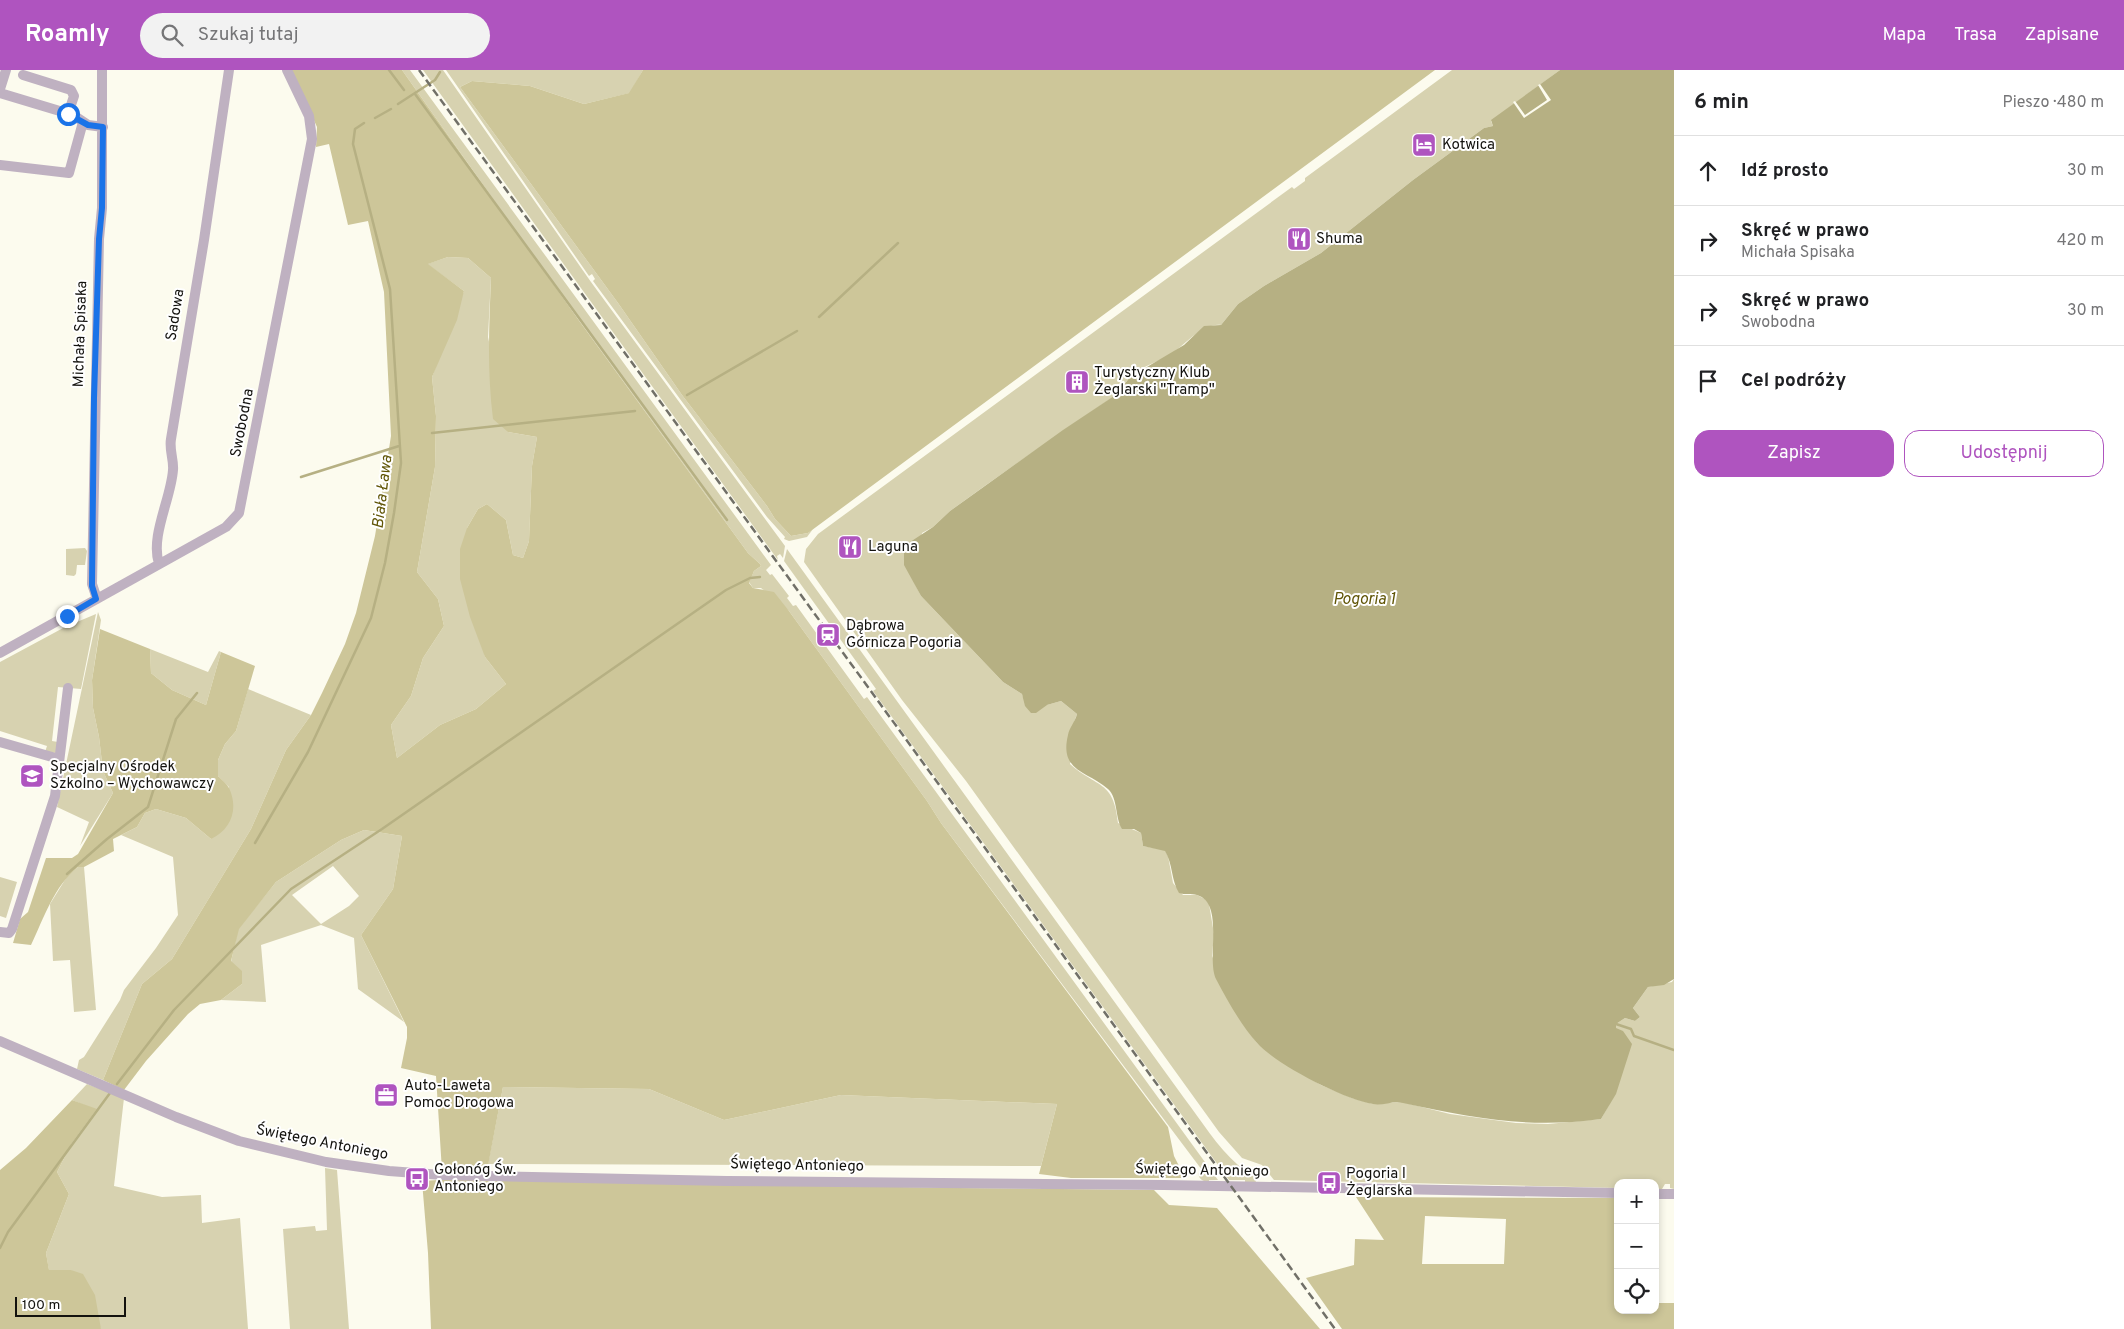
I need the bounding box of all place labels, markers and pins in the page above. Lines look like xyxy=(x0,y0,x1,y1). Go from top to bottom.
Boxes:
hotel icon: Kotwica xyxy=(1411,132,1437,158)
place label: Kotwica xyxy=(1442,136,1495,155)
restaurant icon: Shuma xyxy=(1286,226,1312,252)
place label: Shuma xyxy=(1316,230,1363,249)
place label: Turystyczny Klub Żeglarski "Tramp" xyxy=(1094,364,1215,400)
building icon: Turystyczny Klub Żeglarski "Tramp" xyxy=(1064,369,1090,395)
restaurant icon: Laguna xyxy=(837,534,863,560)
place label: Laguna xyxy=(868,538,918,557)
place label: Dąbrowa Górnicza Pogoria xyxy=(846,617,961,653)
station icon: Dąbrowa Górnicza Pogoria xyxy=(815,622,841,648)
place label: Specjalny Ośrodek Szkolno – Wychowawczy xyxy=(50,758,214,794)
school or university icon: Specjalny Ośrodek Szkolno – Wychowawczy xyxy=(19,763,45,789)
place label: Auto-Laweta Pomoc Drogowa xyxy=(404,1077,514,1113)
office icon: Auto-Laweta Pomoc Drogowa xyxy=(373,1082,399,1108)
place label: Gołonóg Św. Antoniego xyxy=(434,1159,516,1197)
place label: Pogoria I Żeglarska xyxy=(1346,1165,1412,1201)
bus stop icon: Gołonóg Św. Antoniego xyxy=(404,1166,430,1192)
bus stop icon: Pogoria I Żeglarska xyxy=(1316,1170,1342,1196)

